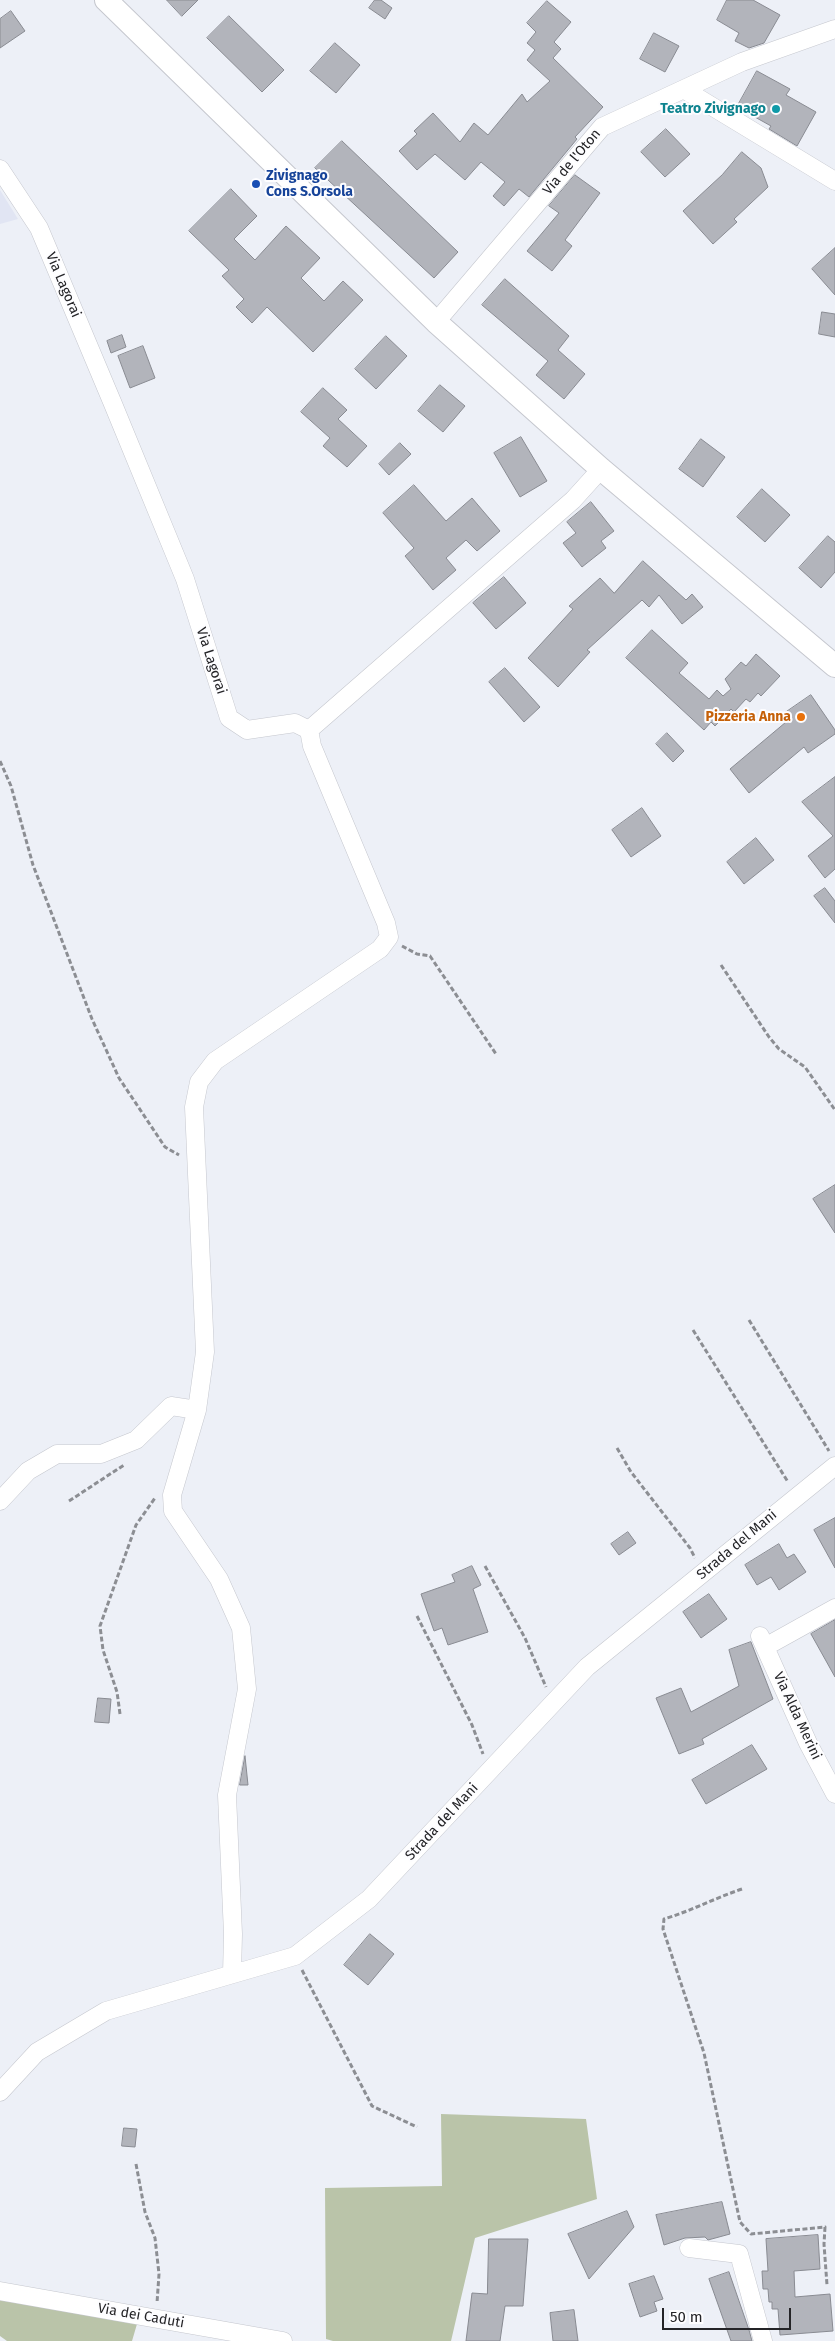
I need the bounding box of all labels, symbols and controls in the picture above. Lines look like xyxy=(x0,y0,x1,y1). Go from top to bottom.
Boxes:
place label: Teatro Zivignago xyxy=(660,101,766,117)
marker: Teatro Zivignago xyxy=(770,103,782,115)
street label: Via de l'Oton xyxy=(540,126,604,198)
place label: Zivignago Cons S.Orsola xyxy=(266,168,353,200)
marker: Zivignago Cons S.Orsola xyxy=(250,178,262,190)
street label: Via Lagorai xyxy=(42,250,84,320)
street label: Via Lagorai xyxy=(192,626,230,696)
place label: Pizzeria Anna xyxy=(706,709,791,725)
marker: Pizzeria Anna xyxy=(795,711,807,723)
street label: Strada del Mani xyxy=(694,1507,780,1583)
street label: Via Alda Merini xyxy=(769,1669,825,1763)
street label: Strada del Mani xyxy=(402,1780,482,1864)
scale bar xyxy=(665,2298,794,2330)
street label: Via dei Caduti xyxy=(96,2300,186,2332)
text: 50 m xyxy=(670,2308,703,2326)

